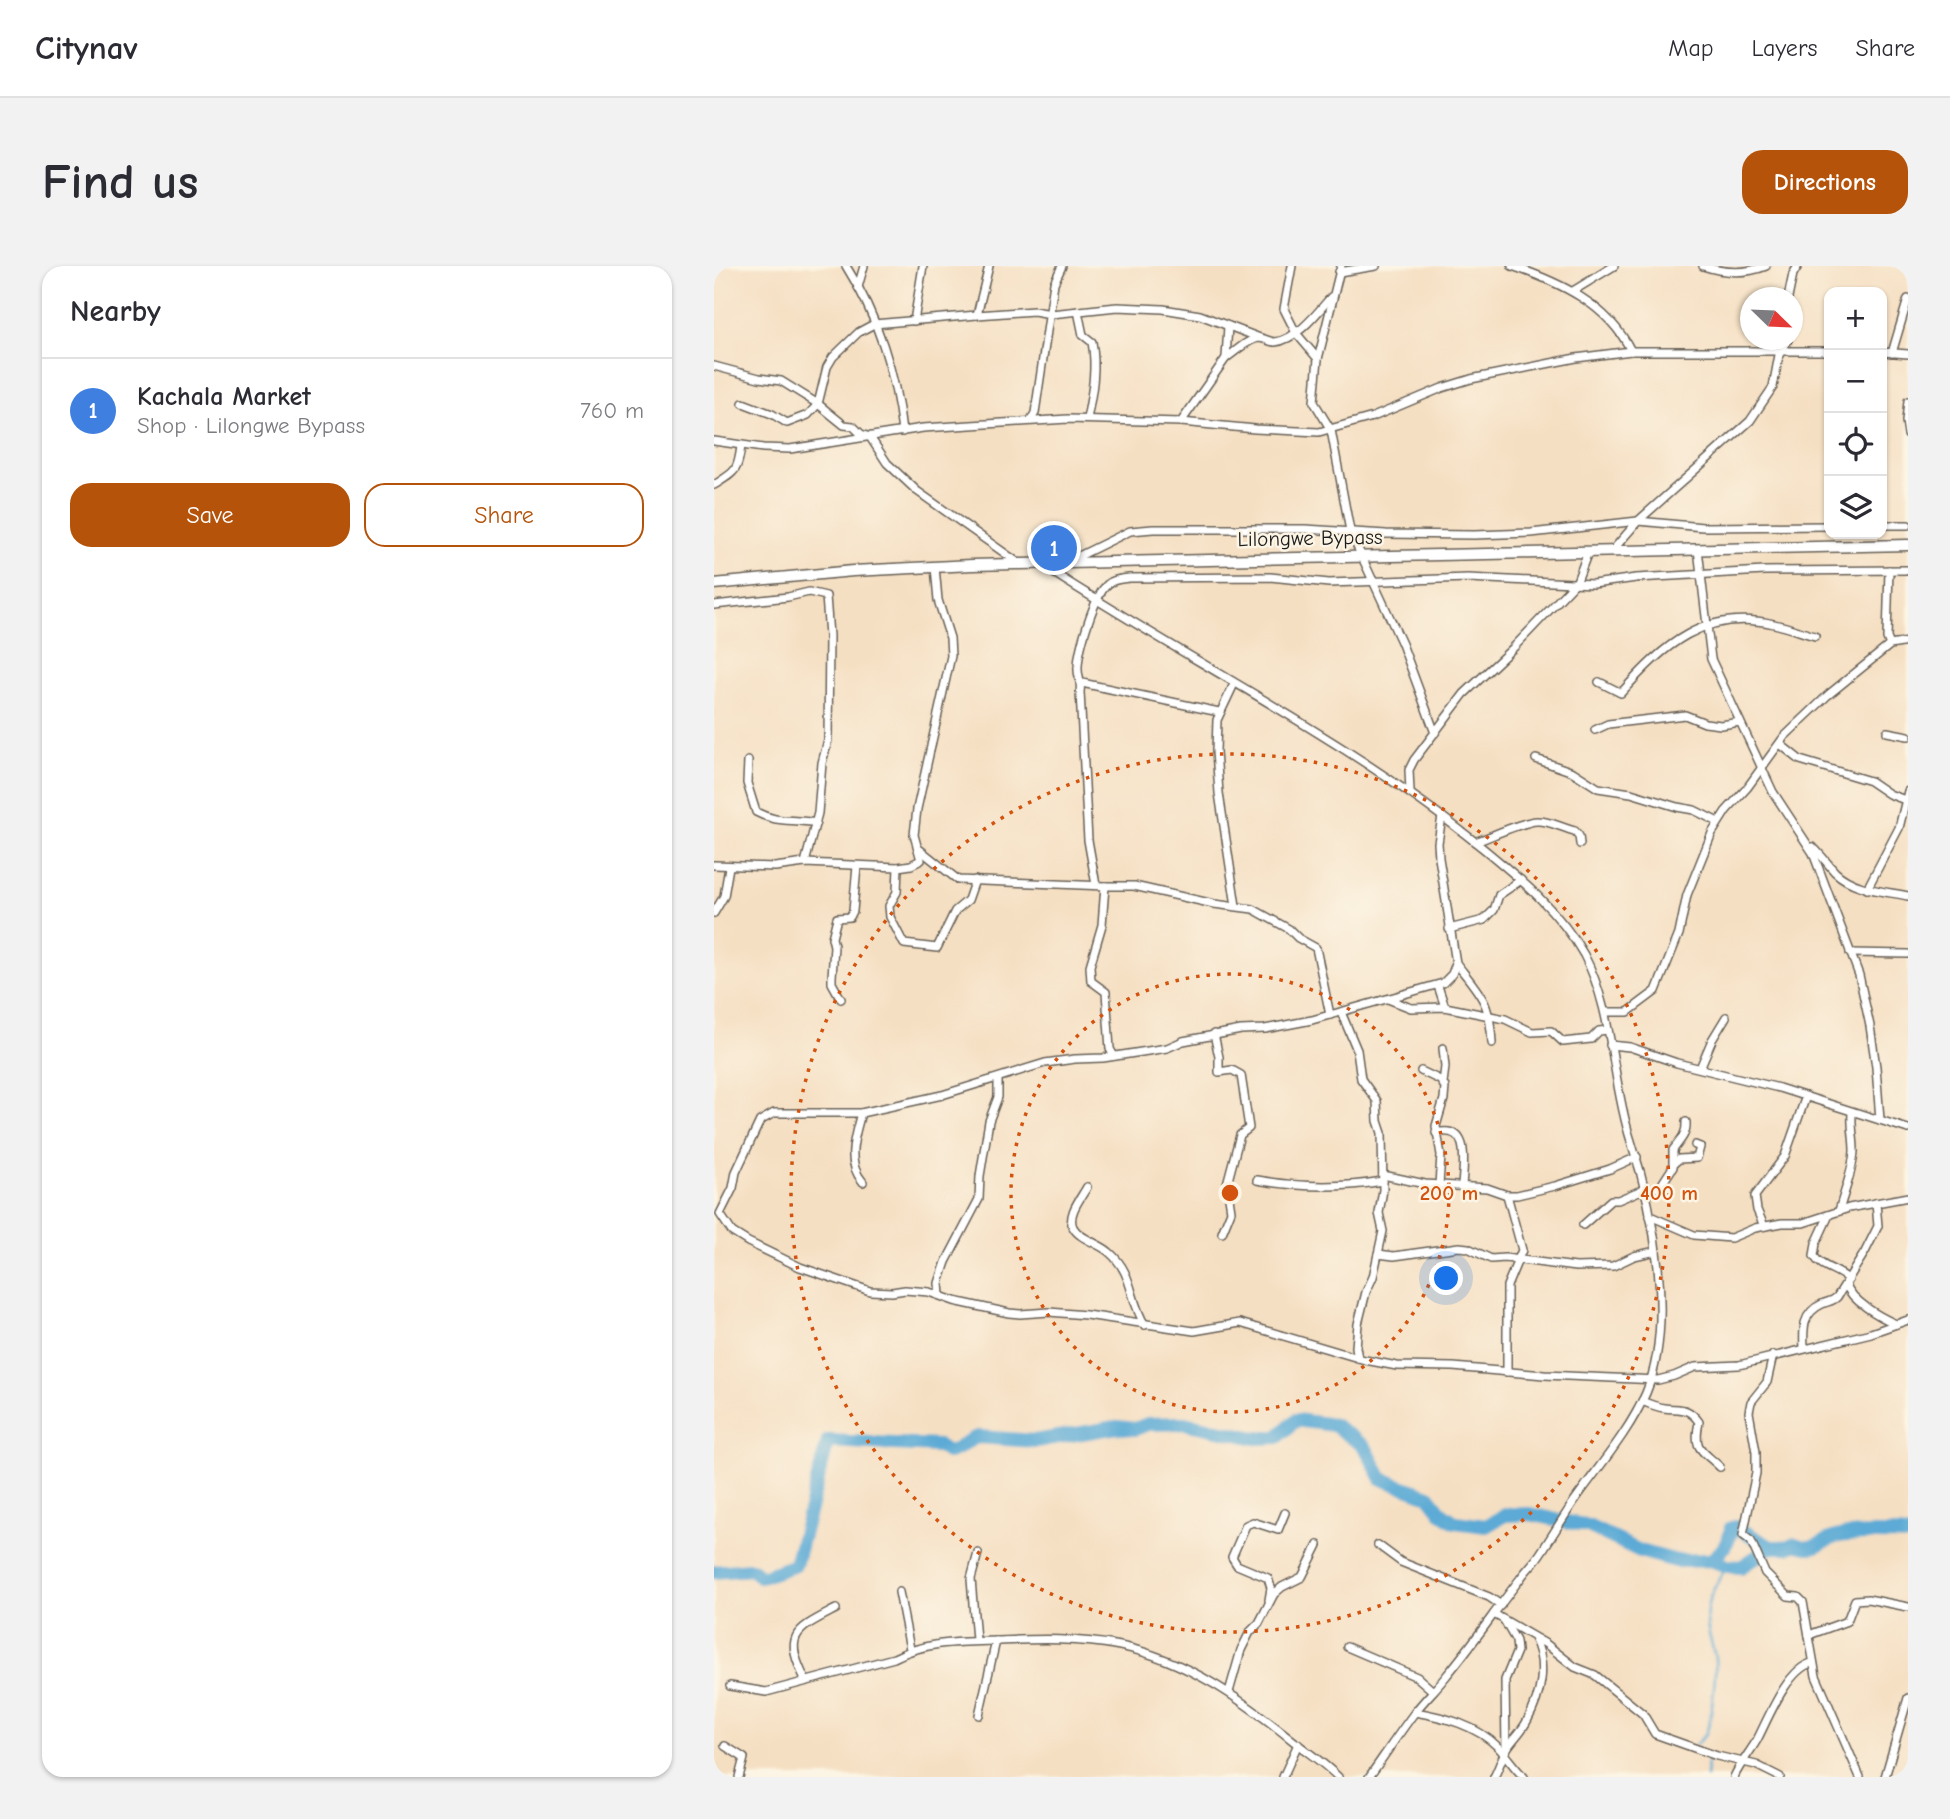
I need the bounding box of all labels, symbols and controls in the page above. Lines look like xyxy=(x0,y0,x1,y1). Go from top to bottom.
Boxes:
text: Citynav xyxy=(35,29,138,67)
text: Map xyxy=(1668,34,1714,62)
text: Layers xyxy=(1752,34,1817,62)
text: Share xyxy=(1855,34,1915,62)
button: Directions xyxy=(1742,150,1908,214)
text: Find us xyxy=(42,154,198,210)
north arrow xyxy=(1740,287,1803,350)
map controls xyxy=(1824,287,1887,539)
button: + xyxy=(1824,287,1887,350)
text: Nearby xyxy=(70,294,161,329)
button: − xyxy=(1824,350,1887,413)
text: Kachala Market xyxy=(137,382,311,412)
text: 1 xyxy=(88,397,98,424)
text: 760 m xyxy=(580,397,644,424)
text: Shop · Lilongwe Bypass xyxy=(137,412,365,439)
button: locate xyxy=(1824,413,1887,476)
button: layers xyxy=(1824,476,1887,539)
button: Save xyxy=(70,483,350,547)
button: Share xyxy=(364,483,644,547)
pin: 1 xyxy=(1031,522,1077,574)
street label: Lilongwe Bypass xyxy=(1237,525,1383,551)
centre of rings xyxy=(1218,1181,1242,1205)
text: 200 m xyxy=(1420,1181,1478,1205)
text: 400 m xyxy=(1640,1181,1698,1205)
your location xyxy=(1429,1261,1463,1295)

